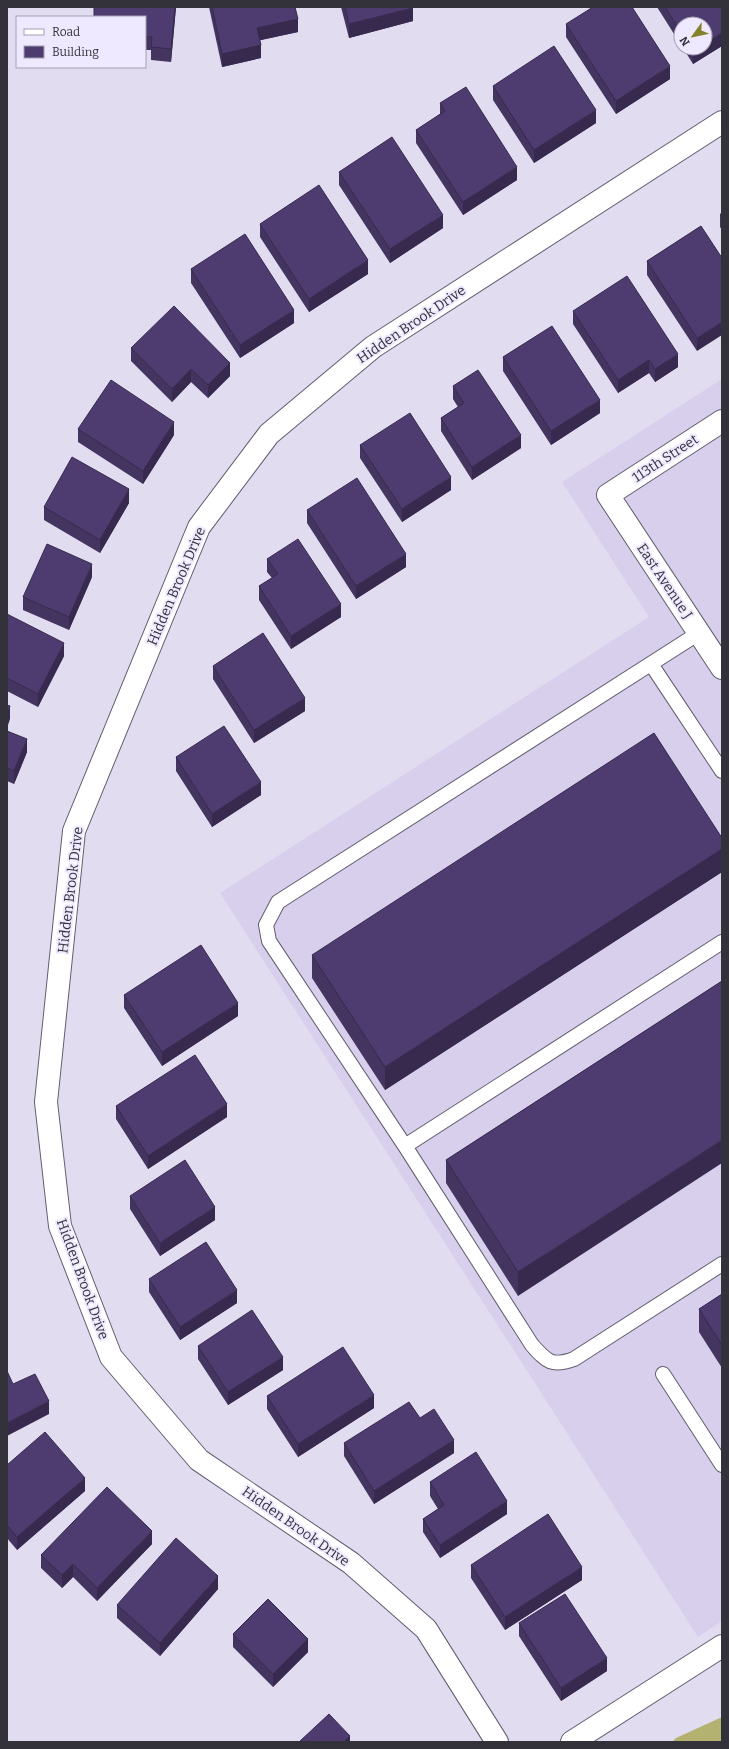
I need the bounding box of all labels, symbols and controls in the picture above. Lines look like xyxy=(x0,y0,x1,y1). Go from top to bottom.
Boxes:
legend xyxy=(16,16,146,68)
north arrow xyxy=(673,16,713,56)
text: Road xyxy=(52,25,80,39)
text: N xyxy=(677,34,693,48)
text: Building xyxy=(52,45,99,59)
street label: Hidden Brook Drive xyxy=(354,282,469,367)
street label: 113th Street xyxy=(629,431,701,486)
street label: Hidden Brook Drive xyxy=(144,524,209,648)
street label: East Avenue J xyxy=(633,540,696,623)
street label: Hidden Brook Drive xyxy=(54,826,87,954)
street label: Hidden Brook Drive xyxy=(53,1216,112,1342)
street label: Hidden Brook Drive xyxy=(239,1483,353,1570)

